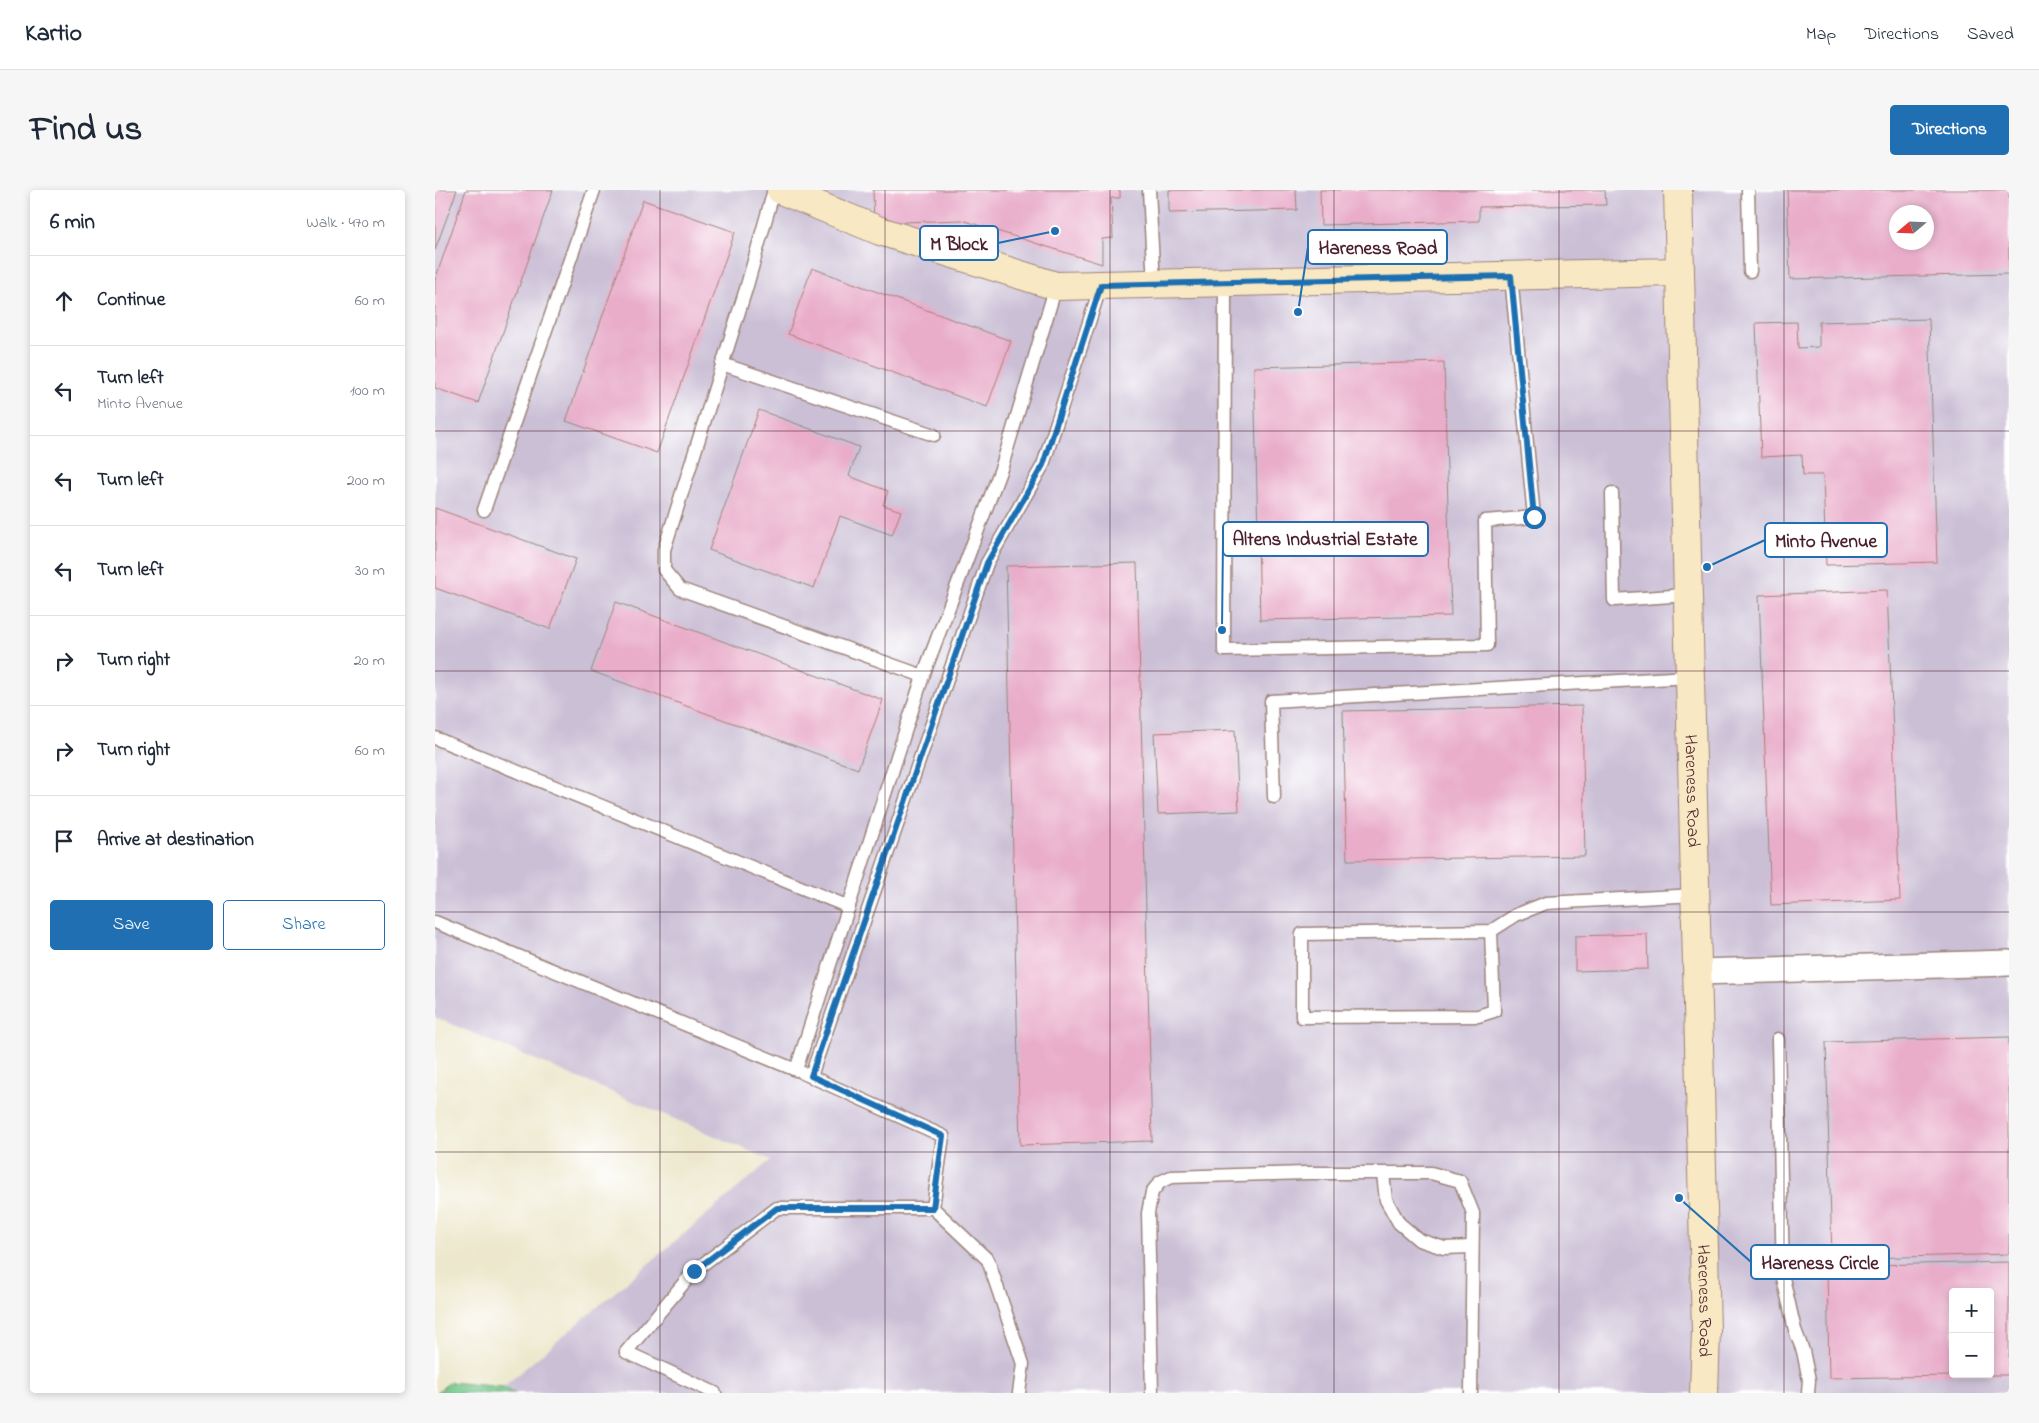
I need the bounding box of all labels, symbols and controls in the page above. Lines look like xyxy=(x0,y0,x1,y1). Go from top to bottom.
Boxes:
text: Kartio xyxy=(25,17,82,52)
text: Map xyxy=(1806,22,1836,48)
text: Directions xyxy=(1864,22,1939,48)
text: Saved xyxy=(1967,22,2014,48)
text: Find us xyxy=(30,105,142,156)
button: Directions xyxy=(1890,105,2009,155)
north arrow xyxy=(1889,205,1934,250)
text: 6 min xyxy=(50,208,95,238)
text: Walk · 470 m xyxy=(306,211,385,235)
callout: M Block xyxy=(920,226,998,260)
callout: Hareness Road xyxy=(1308,230,1447,264)
text: M Block xyxy=(930,232,989,259)
text: Hareness Road xyxy=(1319,236,1438,263)
icon: ahead xyxy=(50,287,78,315)
text: Continue xyxy=(97,287,165,314)
text: 60 m xyxy=(355,289,385,313)
text: Turn left xyxy=(97,365,164,392)
icon: left xyxy=(50,377,78,405)
text: 100 m xyxy=(350,379,385,403)
text: Minto Avenue xyxy=(97,392,183,416)
icon: left xyxy=(50,467,78,495)
text: Turn left xyxy=(97,467,164,494)
text: 200 m xyxy=(347,469,385,493)
route start xyxy=(1523,506,1546,529)
callout: Altens Industrial Estate xyxy=(1223,522,1428,556)
callout: Minto Avenue xyxy=(1765,523,1887,557)
text: Altens Industrial Estate xyxy=(1232,527,1418,554)
text: Minto Avenue xyxy=(1775,529,1878,556)
icon: left xyxy=(50,557,78,585)
text: Turn left xyxy=(97,557,164,584)
text: 30 m xyxy=(355,559,385,583)
icon: right xyxy=(50,647,78,675)
text: Turn right xyxy=(97,647,170,674)
text: 20 m xyxy=(354,649,385,673)
street label: Hareness Road xyxy=(1676,734,1705,848)
icon: right xyxy=(50,737,78,765)
text: Turn right xyxy=(97,737,170,764)
text: 60 m xyxy=(355,739,385,763)
icon: arrive xyxy=(50,827,78,855)
text: Arrive at destination xyxy=(97,827,254,854)
button: Save xyxy=(50,900,213,950)
button: Share xyxy=(223,900,385,950)
street label: Hareness Road xyxy=(1689,1244,1717,1357)
callout: Hareness Circle xyxy=(1751,1245,1889,1279)
text: Hareness Circle xyxy=(1761,1251,1879,1278)
route end xyxy=(683,1260,706,1283)
map controls xyxy=(1949,1288,1994,1378)
button: + xyxy=(1949,1288,1994,1333)
button: − xyxy=(1949,1333,1994,1378)

